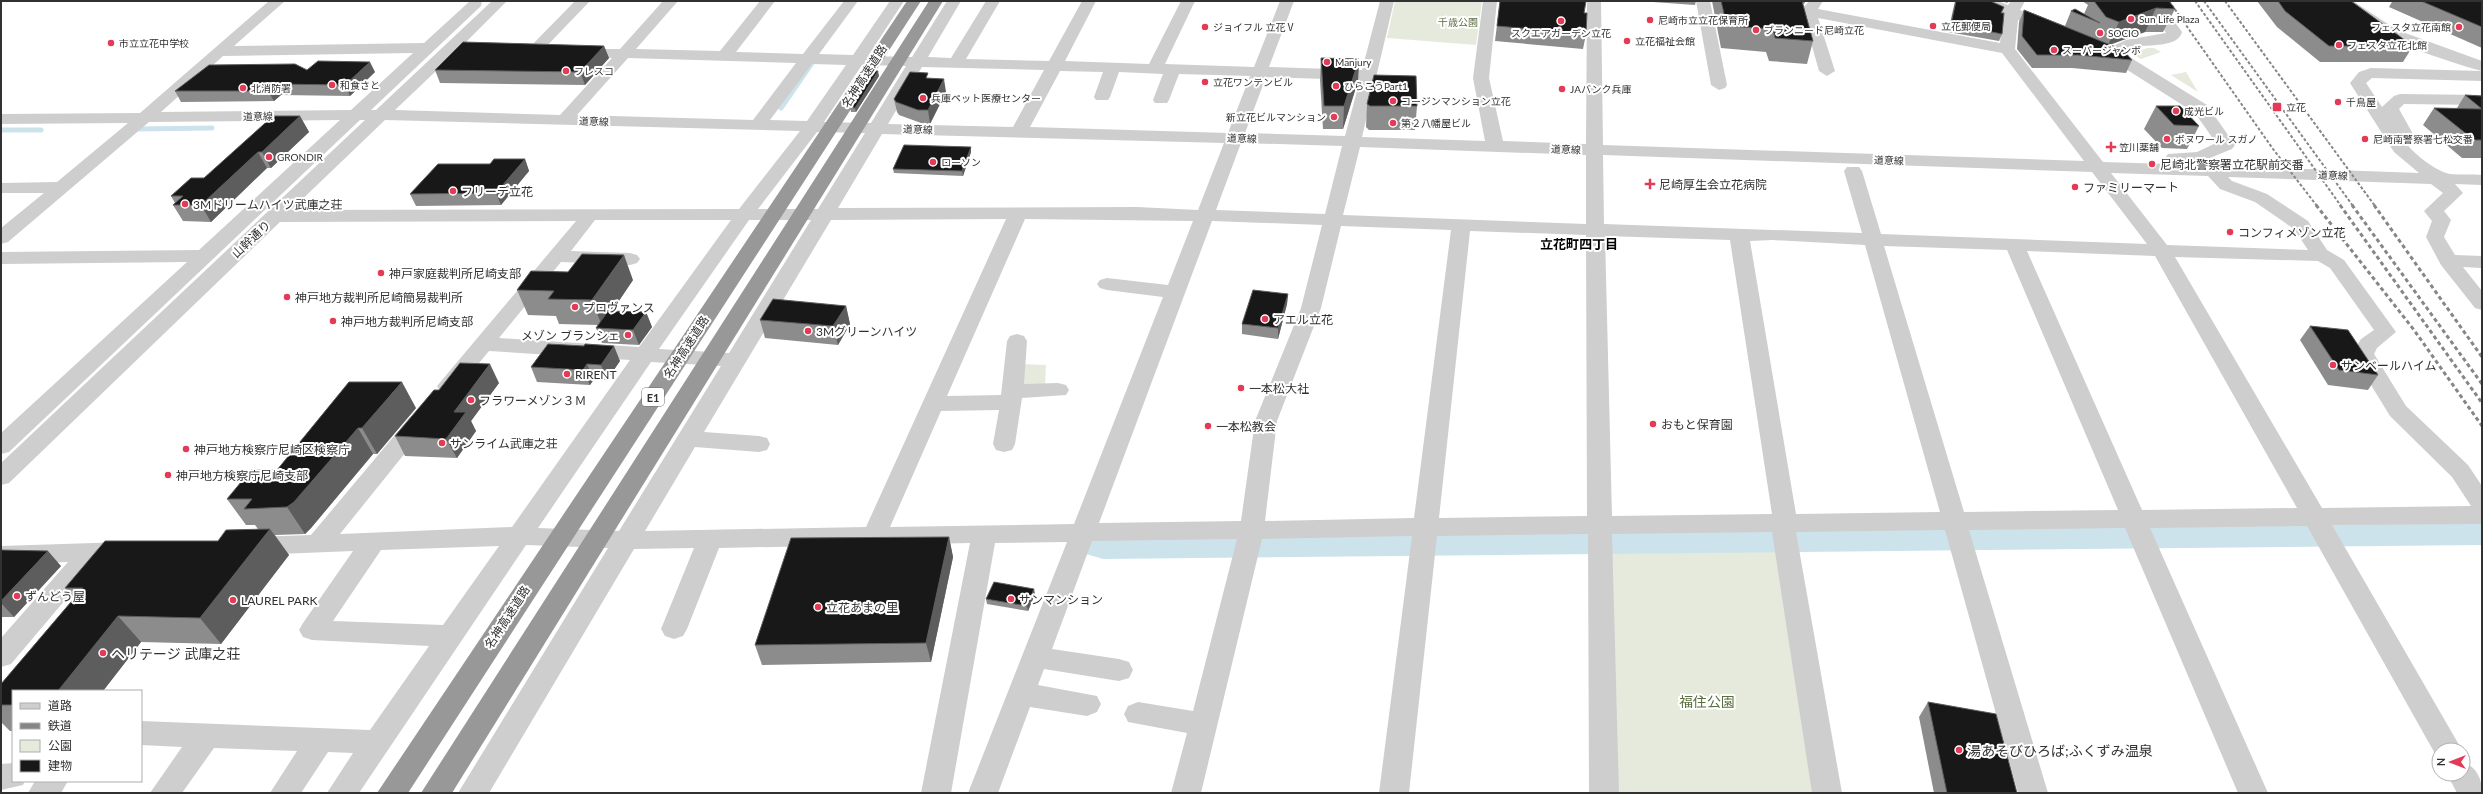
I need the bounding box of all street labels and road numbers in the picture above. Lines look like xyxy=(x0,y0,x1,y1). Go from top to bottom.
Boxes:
street label: 名神高速道路 xyxy=(838,42,890,110)
street label: 道意線 xyxy=(243,110,273,122)
street label: 道意線 xyxy=(579,114,609,128)
street label: 道意線 xyxy=(903,122,933,136)
street label: 道意線 xyxy=(1227,131,1257,145)
street label: 道意線 xyxy=(1551,142,1581,156)
street label: 道意線 xyxy=(1874,153,1904,167)
street label: 道意線 xyxy=(2318,168,2348,182)
street label: 山幹通り xyxy=(228,217,274,261)
street label: 名神高速道路 xyxy=(660,313,712,381)
road number: E1 xyxy=(642,388,664,406)
street label: 名神高速道路 xyxy=(481,583,533,651)

